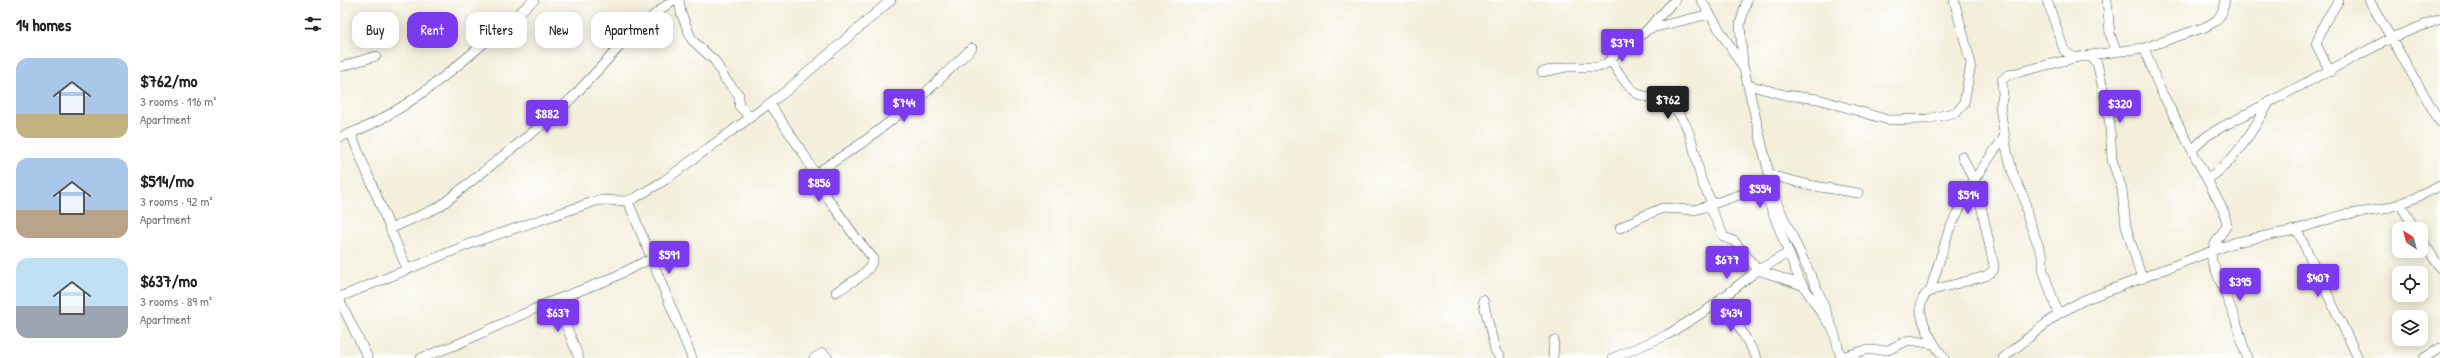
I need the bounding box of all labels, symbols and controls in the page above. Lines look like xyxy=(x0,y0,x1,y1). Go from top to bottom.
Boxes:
chip: Buy xyxy=(352,12,399,48)
chip: Rent xyxy=(407,12,458,48)
chip: Filters xyxy=(466,12,527,48)
chip: New xyxy=(535,12,583,48)
chip: Apartment xyxy=(591,12,673,48)
text: 14 homes xyxy=(16,13,71,36)
icon: filters xyxy=(302,13,324,35)
pin: $379 xyxy=(1598,29,1646,63)
text: $379 xyxy=(1610,33,1634,51)
text: $762/mo xyxy=(140,69,197,92)
icon: home xyxy=(48,74,96,122)
pin: $762 xyxy=(1644,86,1692,120)
pin: $744 xyxy=(880,89,928,123)
text: $762 xyxy=(1656,90,1680,108)
pin: $320 xyxy=(2096,90,2144,124)
text: 3 rooms · 116 m² xyxy=(140,92,216,110)
text: $744 xyxy=(893,93,915,111)
text: $320 xyxy=(2108,94,2132,112)
pin: $882 xyxy=(523,100,571,134)
text: $882 xyxy=(535,104,559,122)
text: Apartment xyxy=(140,110,191,128)
text: $514/mo xyxy=(140,169,194,192)
pin: $856 xyxy=(795,169,843,203)
text: $856 xyxy=(808,173,830,191)
icon: home xyxy=(48,174,96,222)
pin: $554 xyxy=(1736,175,1784,209)
text: $554 xyxy=(1749,179,1771,197)
pin: $514 xyxy=(1944,181,1992,215)
text: $514 xyxy=(1957,185,1979,203)
text: 3 rooms · 92 m² xyxy=(140,192,212,210)
text: Apartment xyxy=(140,210,191,228)
north arrow xyxy=(2392,222,2428,258)
map controls xyxy=(2392,222,2428,346)
pin: $591 xyxy=(645,241,693,275)
text: $591 xyxy=(658,245,680,263)
pin: $677 xyxy=(1703,246,1751,280)
text: $677 xyxy=(1715,250,1739,268)
pin: $407 xyxy=(2294,264,2342,298)
button: locate xyxy=(2392,266,2428,302)
pin: $395 xyxy=(2216,268,2264,302)
text: $407 xyxy=(2306,268,2330,286)
text: $637/mo xyxy=(140,269,197,292)
text: $395 xyxy=(2229,272,2251,290)
icon: home xyxy=(48,274,96,322)
text: 3 rooms · 89 m² xyxy=(140,292,212,310)
pin: $637 xyxy=(534,299,582,333)
pin: $434 xyxy=(1707,299,1755,333)
text: $637 xyxy=(546,303,570,321)
text: $434 xyxy=(1720,303,1742,321)
text: Apartment xyxy=(140,310,191,328)
button: layers xyxy=(2392,310,2428,346)

